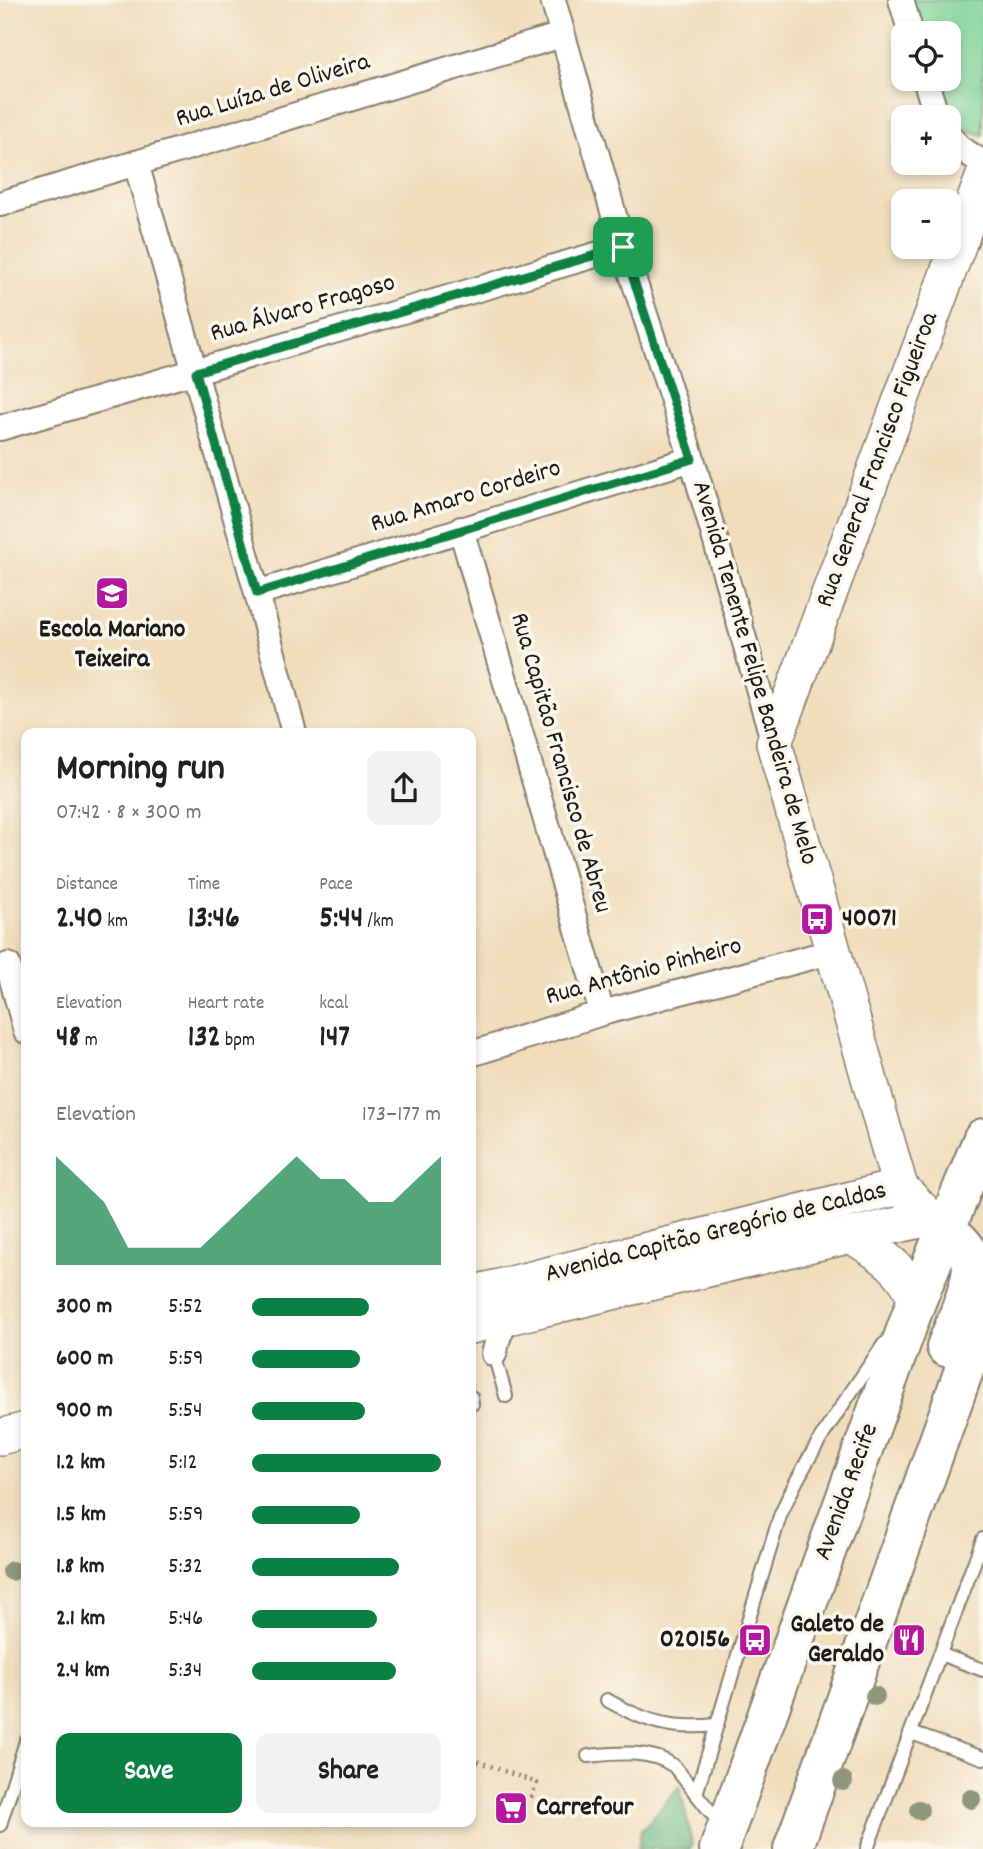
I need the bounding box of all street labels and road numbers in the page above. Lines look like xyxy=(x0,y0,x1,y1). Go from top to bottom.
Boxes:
street label: Rua Luíza de Oliveira xyxy=(171,44,375,138)
street label: Rua Álvaro Fragoso xyxy=(206,265,400,353)
street label: Rua General Francisco Figueiroa xyxy=(807,306,949,613)
street label: Rua Amaro Cordeiro xyxy=(366,450,566,544)
street label: Avenida Tenente Felipe Bandeira de Melo xyxy=(681,477,827,869)
street label: Rua Capitão Francisco de Abreu xyxy=(499,609,621,917)
street label: Rua Antônio Pinheiro xyxy=(542,928,746,1016)
street label: Avenida Capitão Gregório de Caldas xyxy=(541,1173,891,1293)
street label: Avenida Recife xyxy=(805,1418,889,1566)

